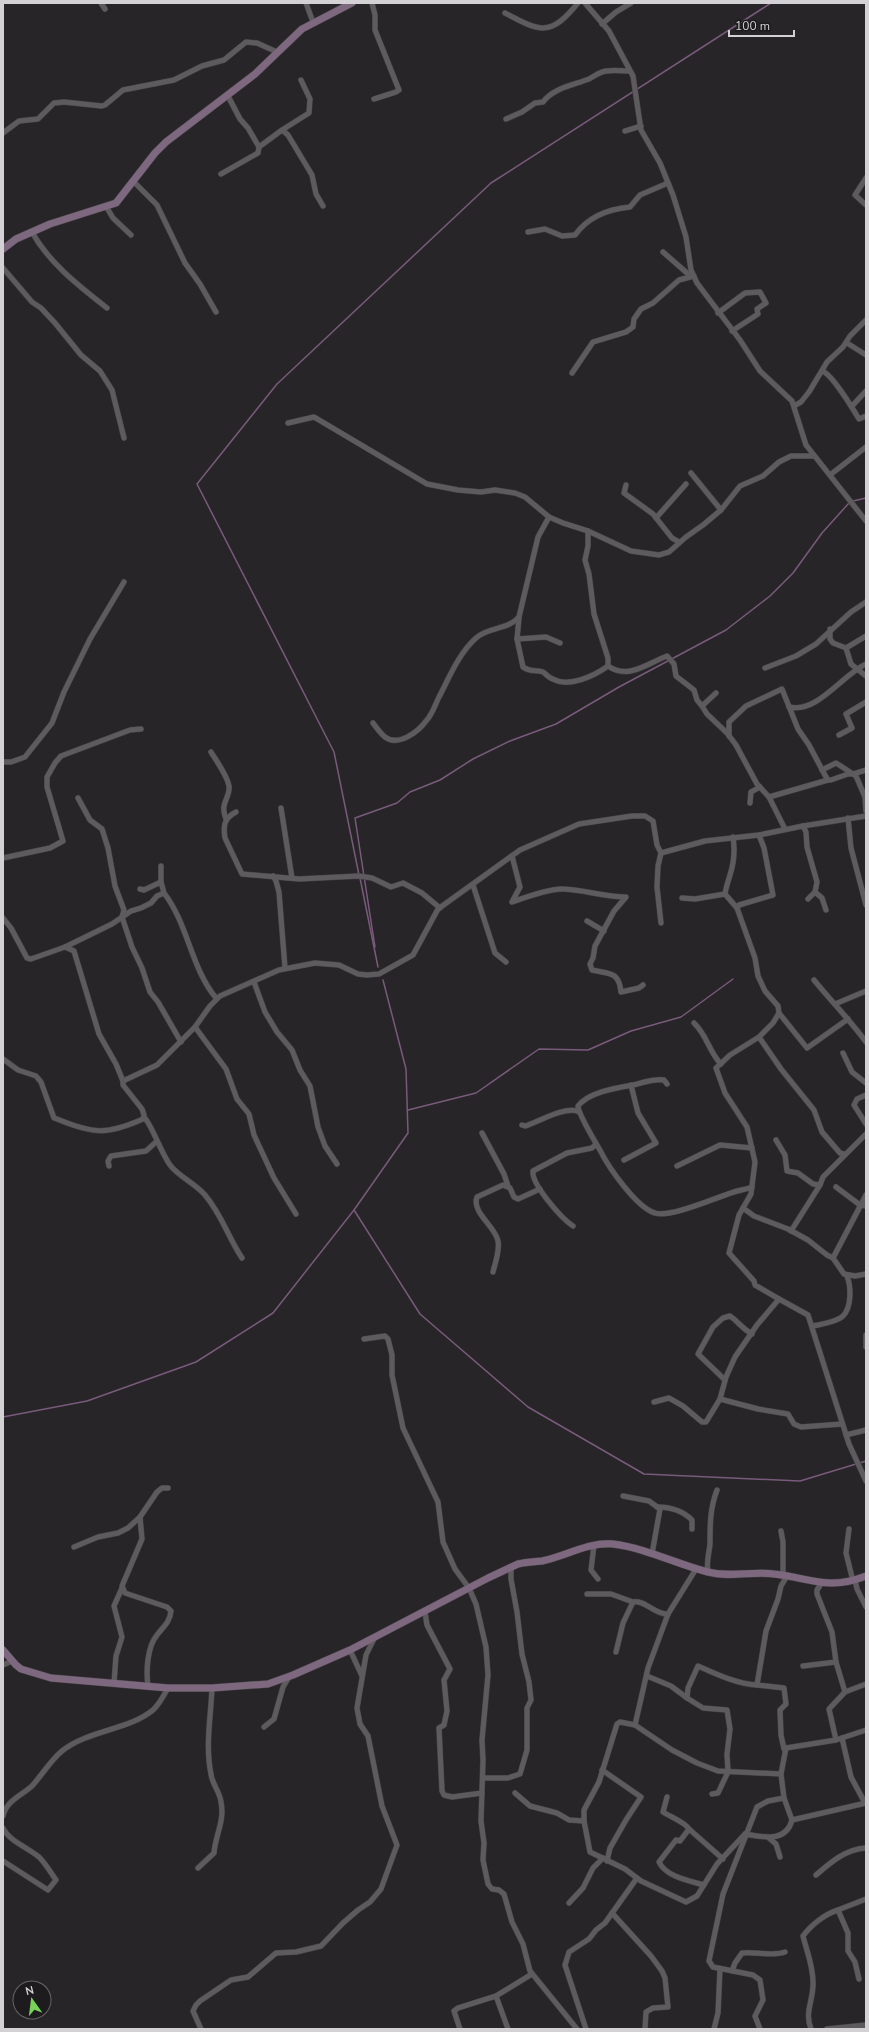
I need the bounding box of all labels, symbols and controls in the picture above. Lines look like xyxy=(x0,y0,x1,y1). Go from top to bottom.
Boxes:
scale bar xyxy=(729,12,794,38)
text: 100 m xyxy=(735,18,770,34)
north arrow xyxy=(12,1980,52,2020)
text: N xyxy=(24,1983,36,1999)

